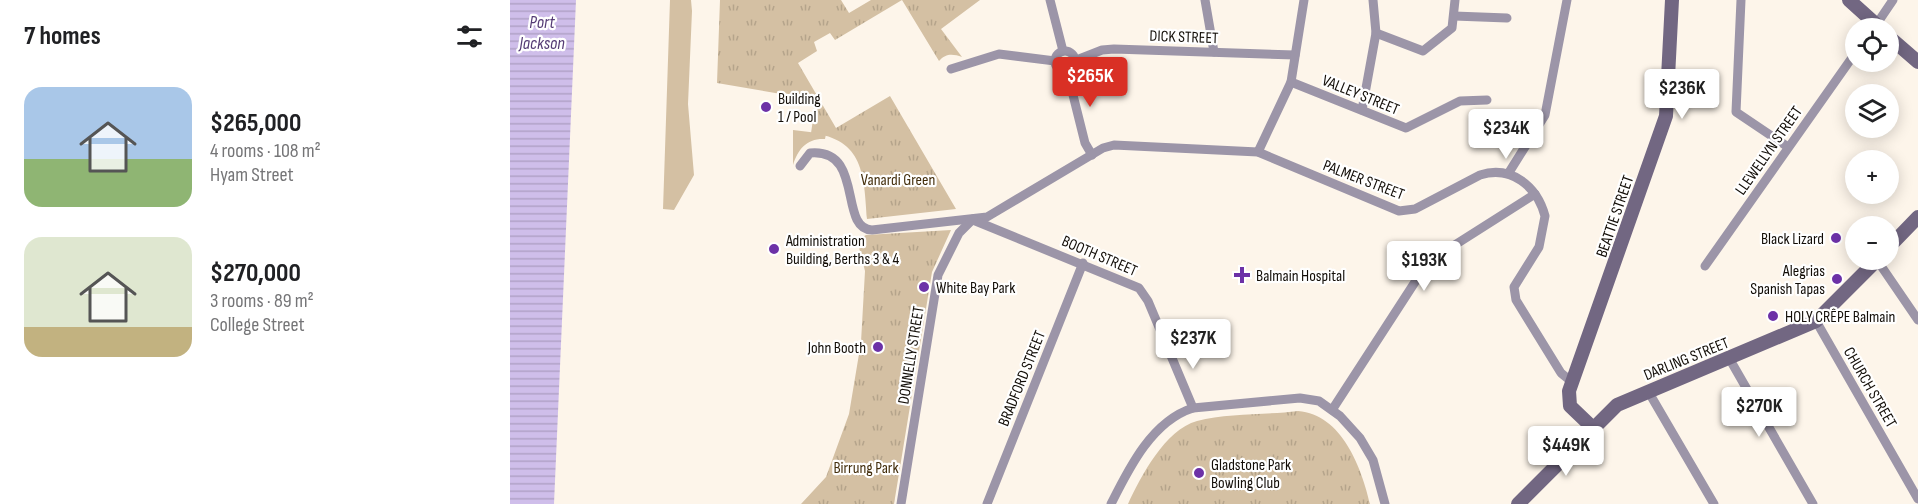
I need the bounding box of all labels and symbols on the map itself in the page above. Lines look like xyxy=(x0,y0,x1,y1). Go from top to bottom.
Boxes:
water label: Port Jackson xyxy=(518,12,565,54)
street label: DICK STREET xyxy=(1149,27,1219,48)
pin: $265K xyxy=(1048,57,1132,108)
pin: $236K xyxy=(1640,69,1724,120)
street label: VALLEY STREET xyxy=(1319,71,1402,120)
place label: Building 1 / Pool xyxy=(778,90,821,127)
marker: Building 1 / Pool xyxy=(759,100,773,114)
street label: LLEWELLYN STREET xyxy=(1732,102,1807,199)
pin: $234K xyxy=(1464,109,1548,160)
street label: PALMER STREET xyxy=(1320,156,1407,205)
park label: Vanardi Green xyxy=(861,171,935,190)
street label: BEATTIE STREET xyxy=(1593,173,1638,260)
place label: Black Lizard xyxy=(1761,230,1824,249)
marker: Black Lizard xyxy=(1829,231,1843,245)
place label: Administration Building, Berths 3 & 4 xyxy=(785,232,900,269)
street label: BOOTH STREET xyxy=(1059,232,1140,281)
pin: $193K xyxy=(1382,241,1466,292)
marker: Administration Building, Berths 3 & 4 xyxy=(767,242,781,256)
place label: Alegrias Spanish Tapas xyxy=(1750,262,1825,299)
marker: Balmain Hospital xyxy=(1233,266,1251,284)
place label: Balmain Hospital xyxy=(1256,267,1345,286)
marker: Alegrias Spanish Tapas xyxy=(1830,272,1844,286)
place label: White Bay Park xyxy=(936,279,1015,298)
marker: White Bay Park xyxy=(917,280,931,294)
street label: DONNELLY STREET xyxy=(894,304,929,406)
place label: HOLY CRÊPE Balmain xyxy=(1785,308,1895,327)
marker: HOLY CRÊPE Balmain xyxy=(1766,309,1780,323)
pin: $237K xyxy=(1151,319,1235,370)
street label: BRADFORD STREET xyxy=(995,328,1050,429)
street label: DARLING STREET xyxy=(1641,334,1732,385)
place label: John Booth xyxy=(807,339,866,358)
marker: John Booth xyxy=(871,340,885,354)
street label: CHURCH STREET xyxy=(1839,344,1901,432)
pin: $270K xyxy=(1717,387,1801,438)
pin: $449K xyxy=(1524,426,1608,477)
place label: Gladstone Park Bowling Club xyxy=(1211,456,1291,493)
park label: Birrung Park xyxy=(833,459,899,478)
marker: Gladstone Park Bowling Club xyxy=(1192,466,1206,480)

